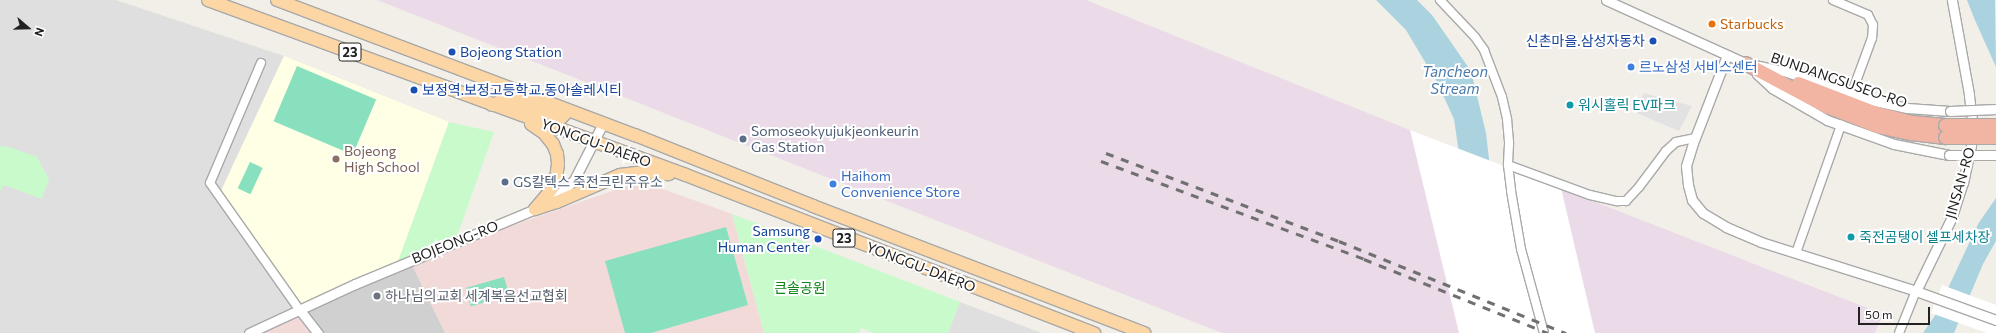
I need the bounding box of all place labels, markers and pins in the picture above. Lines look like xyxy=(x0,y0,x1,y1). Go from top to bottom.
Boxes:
place label: Starbucks xyxy=(1720,16,1784,32)
marker: Starbucks xyxy=(1707,19,1717,29)
place label: 신촌마을.삼성자동차 xyxy=(1526,33,1645,49)
marker: 신촌마을.삼성자동차 xyxy=(1648,36,1658,46)
place label: Bojeong Station xyxy=(460,44,562,60)
marker: Bojeong Station xyxy=(447,47,457,57)
place label: 르노삼성 서비스센터 xyxy=(1639,59,1758,75)
marker: 르노삼성 서비스센터 xyxy=(1626,62,1636,72)
place label: 보정역.보정고등학교.동아솔레시티 xyxy=(422,82,622,98)
marker: 보정역.보정고등학교.동아솔레시티 xyxy=(409,85,419,95)
place label: 워시홀릭 EV파크 xyxy=(1578,97,1676,113)
marker: 워시홀릭 EV파크 xyxy=(1565,100,1575,110)
place label: Somoseokyujukjeonkeurin Gas Station xyxy=(751,123,919,156)
marker: Somoseokyujukjeonkeurin Gas Station xyxy=(738,134,748,144)
place label: Bojeong High School xyxy=(344,143,420,176)
marker: Bojeong High School xyxy=(331,154,341,164)
place label: Haihom Convenience Store xyxy=(841,168,960,200)
place label: GS칼텍스 죽전크린주유소 xyxy=(513,174,663,190)
marker: GS칼텍스 죽전크린주유소 xyxy=(500,177,510,187)
marker: Haihom Convenience Store xyxy=(828,179,838,189)
place label: Samsung Human Center xyxy=(718,223,810,256)
place label: 죽전곰탱이 셀프세차장 xyxy=(1859,229,1990,245)
marker: 죽전곰탱이 셀프세차장 xyxy=(1846,232,1856,242)
marker: Samsung Human Center xyxy=(813,234,823,244)
place label: 하나님의교회 세계복음선교협회 xyxy=(385,288,568,304)
marker: 하나님의교회 세계복음선교협회 xyxy=(372,291,382,301)

